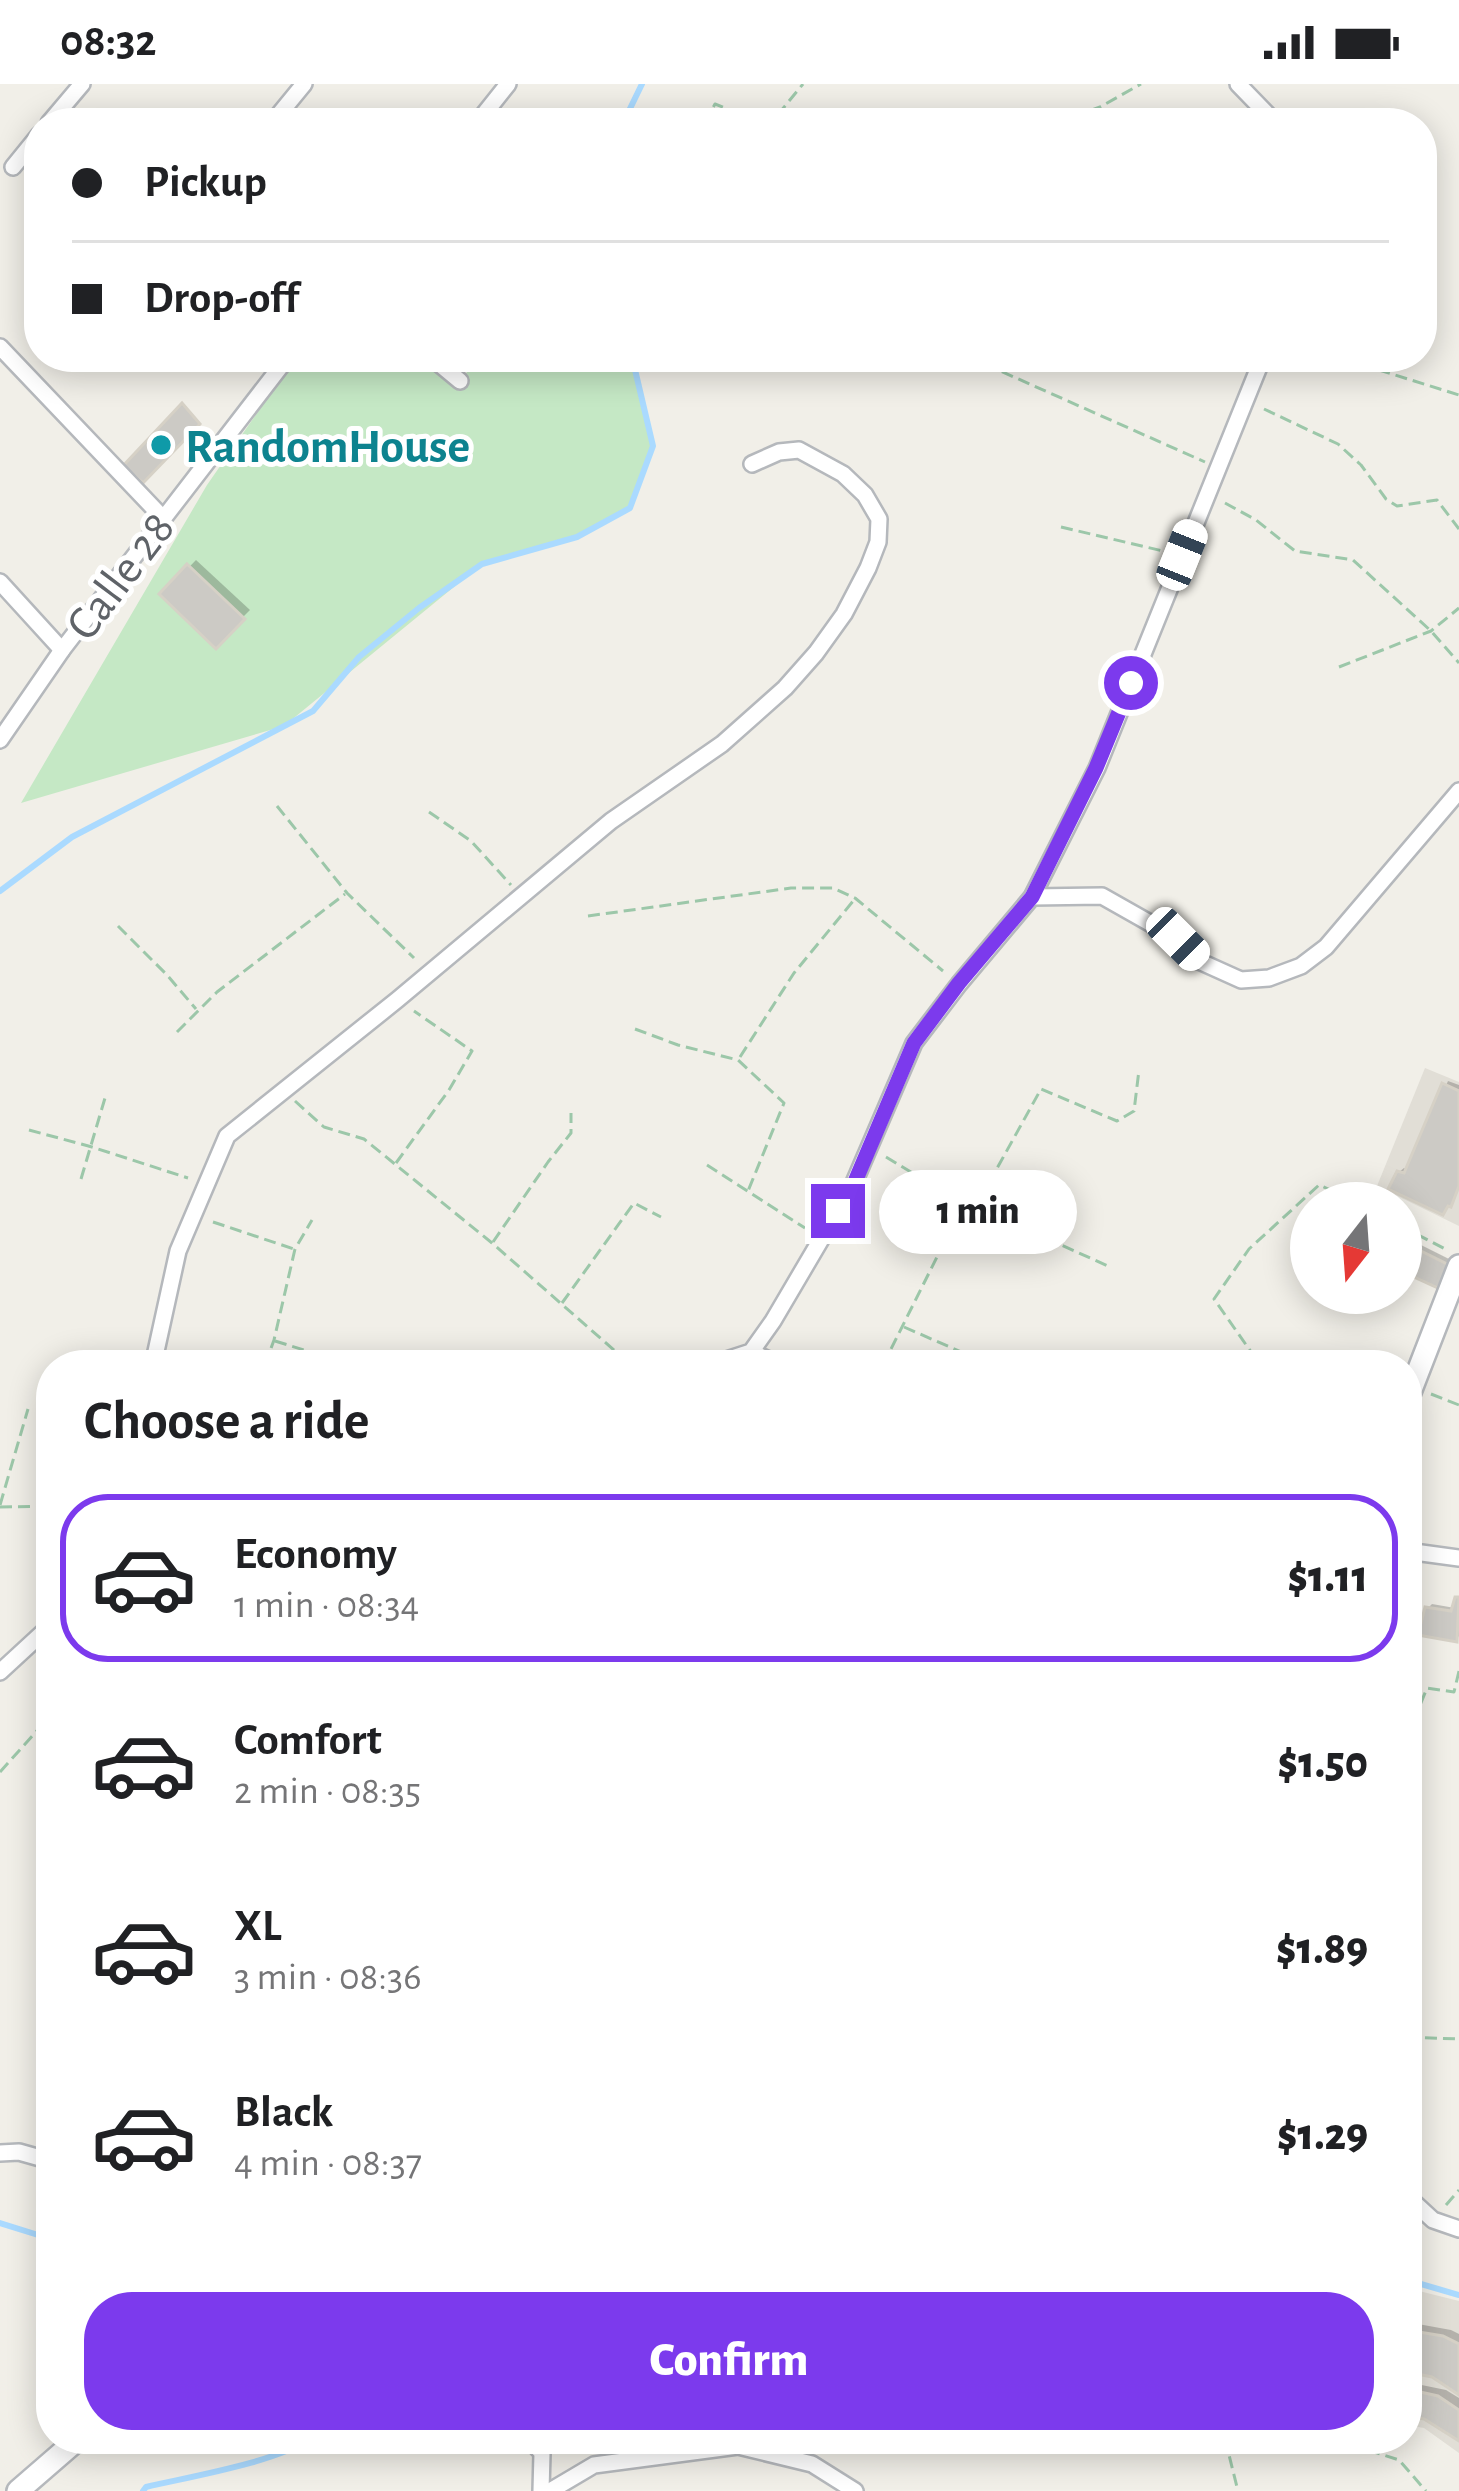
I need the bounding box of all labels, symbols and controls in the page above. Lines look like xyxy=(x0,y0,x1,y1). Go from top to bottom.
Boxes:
text: 08:32 xyxy=(60,19,157,64)
text: Pickup xyxy=(144,160,267,205)
text: Drop-off xyxy=(144,276,299,321)
place label: RandomHouse xyxy=(185,424,470,472)
marker: RandomHouse xyxy=(148,432,174,458)
street label: Calle 28 xyxy=(58,504,184,649)
car xyxy=(1152,515,1212,595)
route start xyxy=(1104,656,1158,710)
car xyxy=(1140,901,1216,977)
callout: 1 min xyxy=(880,1169,1078,1253)
north arrow xyxy=(1290,1182,1422,1314)
map controls xyxy=(1290,1182,1422,1314)
route end xyxy=(811,1184,865,1238)
text: 1 min xyxy=(936,1192,1020,1231)
text: Choose a ride xyxy=(84,1395,370,1449)
icon: car xyxy=(90,1524,198,1632)
text: Economy xyxy=(234,1532,397,1577)
text: $1.11 xyxy=(1287,1555,1368,1600)
text: 1 min · 08:34 xyxy=(234,1586,419,1625)
icon: car xyxy=(90,1710,198,1818)
text: Comfort xyxy=(234,1718,382,1763)
text: $1.50 xyxy=(1278,1741,1368,1786)
text: 2 min · 08:35 xyxy=(234,1772,421,1811)
icon: car xyxy=(90,1896,198,2004)
text: XL xyxy=(234,1904,282,1949)
text: $1.89 xyxy=(1276,1927,1368,1972)
text: 3 min · 08:36 xyxy=(234,1958,421,1997)
icon: car xyxy=(90,2082,198,2190)
text: Black xyxy=(234,2090,333,2135)
text: $1.29 xyxy=(1277,2113,1368,2158)
text: 4 min · 08:37 xyxy=(234,2144,422,2183)
button: Confirm xyxy=(84,2292,1374,2430)

